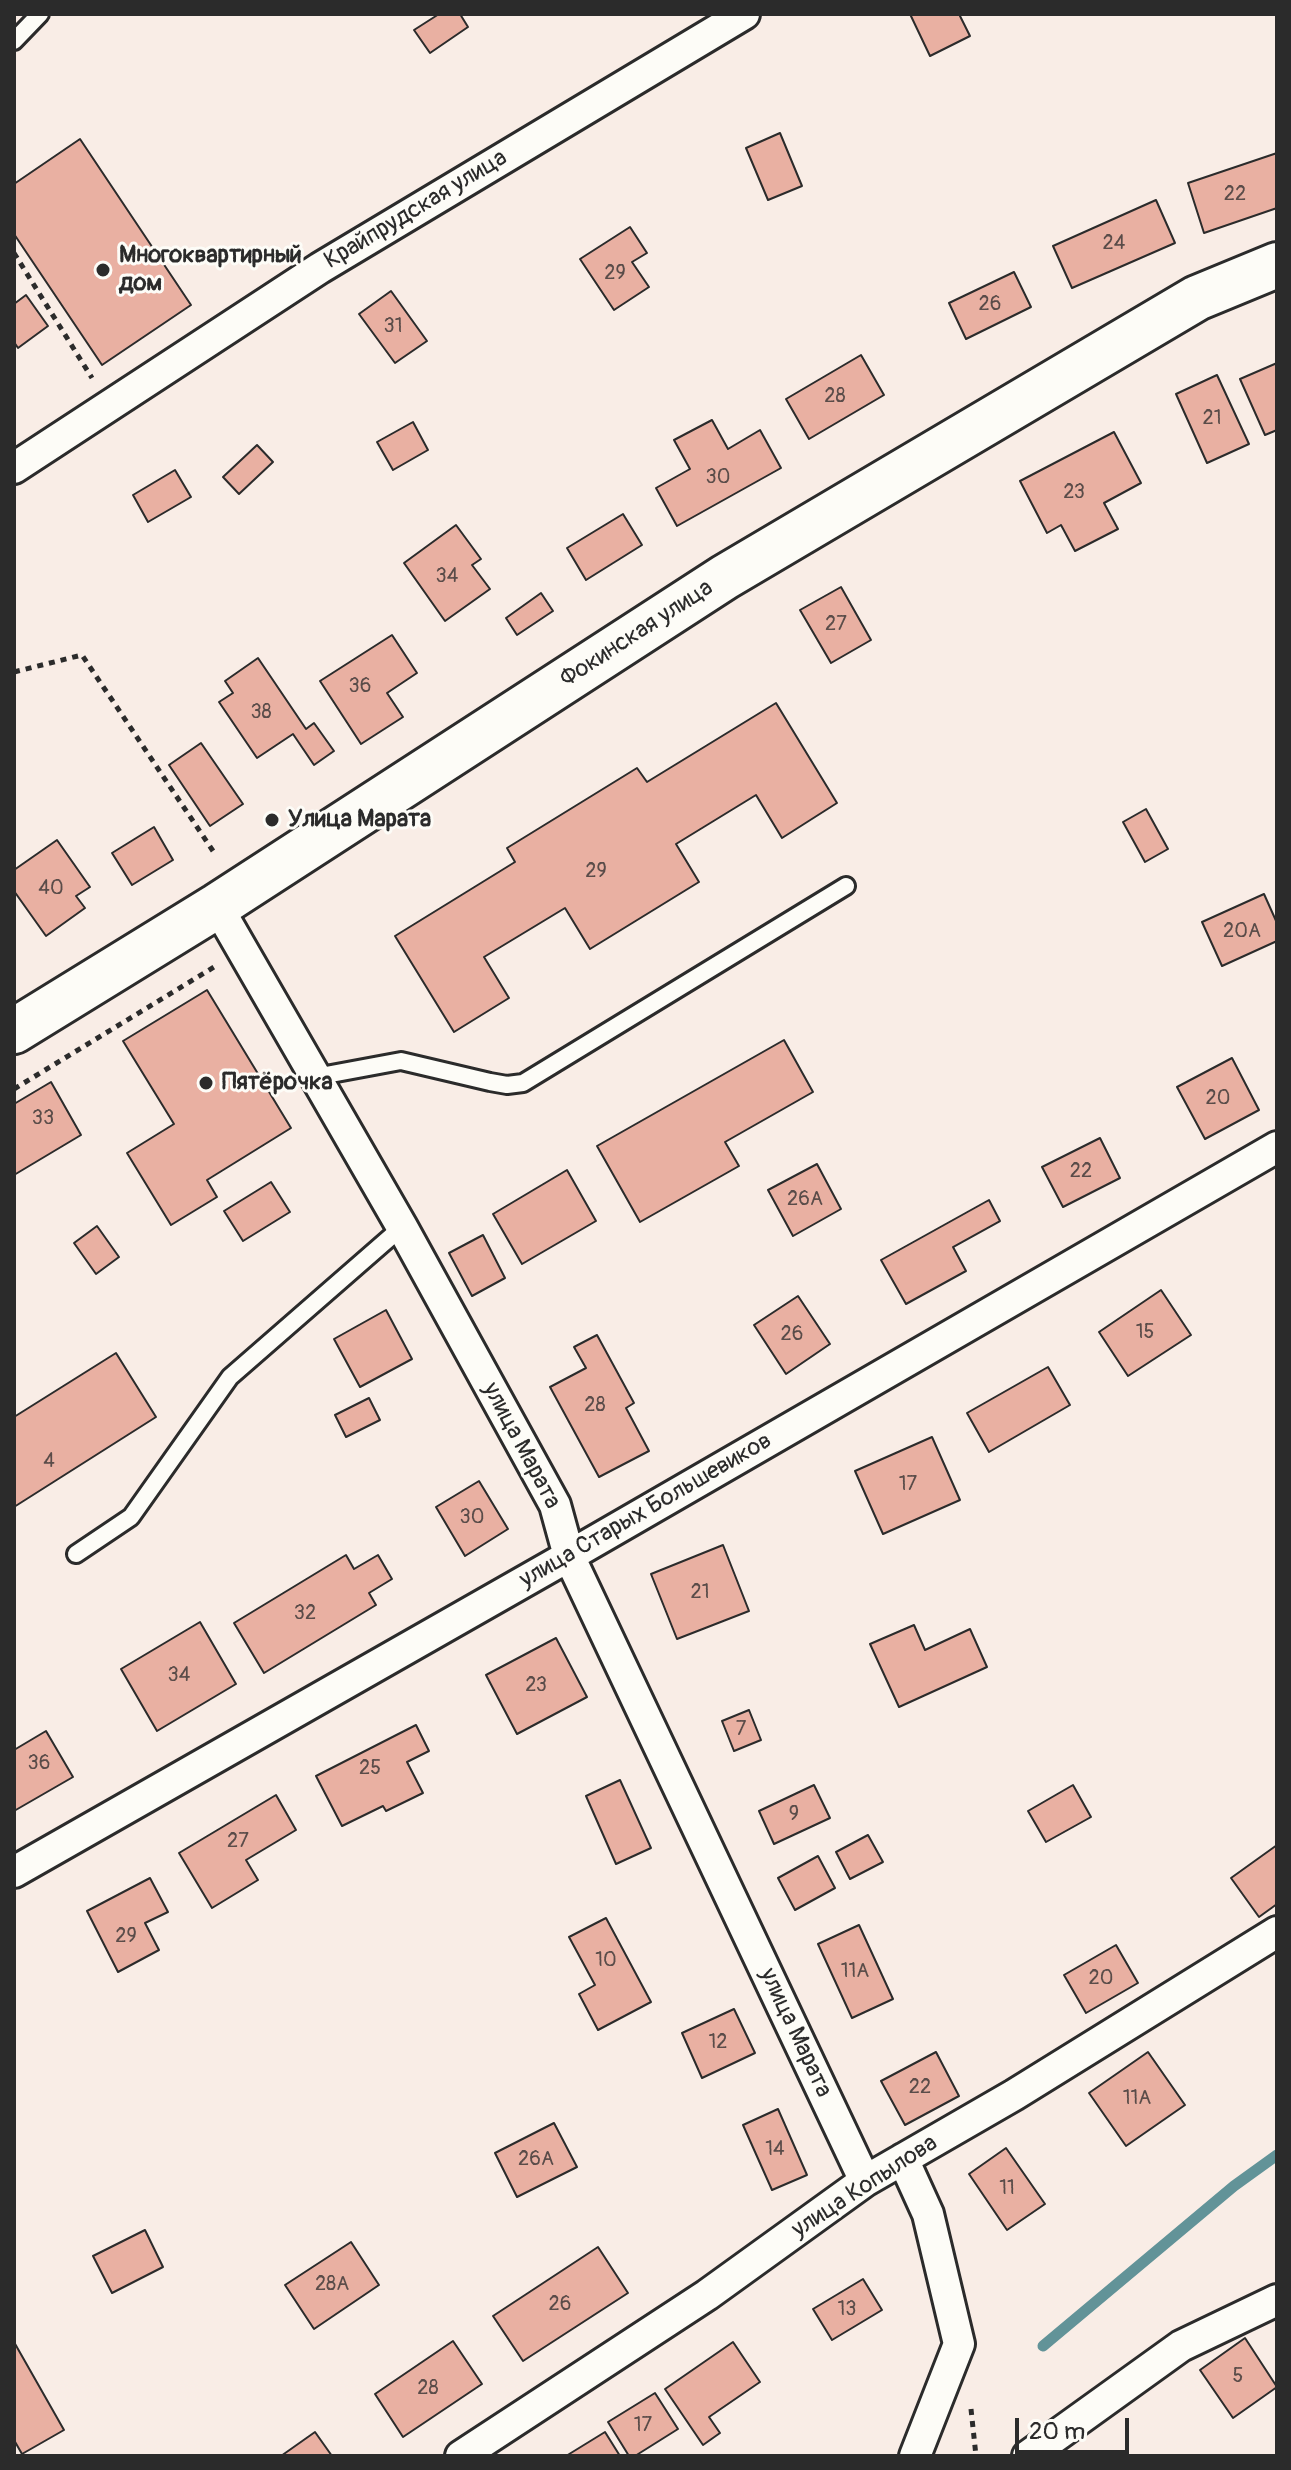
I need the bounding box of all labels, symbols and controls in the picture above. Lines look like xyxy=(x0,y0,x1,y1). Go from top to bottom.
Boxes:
street label: Крайпрудская улица xyxy=(319,144,513,276)
house number: 22 xyxy=(1224,183,1246,207)
house number: 24 xyxy=(1103,232,1125,256)
place label: Многоквартирный дом xyxy=(119,242,302,298)
marker: Многоквартирный дом xyxy=(94,261,112,279)
house number: 29 xyxy=(604,262,626,286)
house number: 26 xyxy=(979,293,1001,317)
house number: 31 xyxy=(384,315,402,339)
house number: 28 xyxy=(824,385,846,409)
house number: 21 xyxy=(1203,407,1221,431)
house number: 30 xyxy=(706,466,730,490)
house number: 23 xyxy=(1063,481,1085,505)
house number: 34 xyxy=(436,565,458,589)
street label: Фокинская улица xyxy=(555,574,719,694)
house number: 27 xyxy=(825,613,847,637)
house number: 36 xyxy=(349,675,371,699)
house number: 38 xyxy=(250,701,272,725)
place label: Улица Марата xyxy=(288,806,431,834)
marker: Улица Марата xyxy=(263,811,281,829)
house number: 29 xyxy=(585,860,607,884)
house number: 40 xyxy=(38,877,64,901)
house number: 20А xyxy=(1223,920,1261,944)
place label: Пятёрочка xyxy=(222,1069,333,1097)
marker: Пятёрочка xyxy=(197,1074,215,1092)
house number: 20 xyxy=(1206,1087,1230,1111)
house number: 33 xyxy=(32,1107,54,1131)
house number: 22 xyxy=(1070,1160,1092,1184)
house number: 26А xyxy=(787,1188,823,1212)
house number: 15 xyxy=(1136,1321,1154,1345)
house number: 26 xyxy=(781,1323,803,1347)
street label: улица Марата xyxy=(476,1378,566,1514)
house number: 28 xyxy=(584,1394,606,1418)
street label: улица Старых Большевиков xyxy=(515,1427,777,1595)
house number: 4 xyxy=(43,1450,55,1474)
house number: 17 xyxy=(899,1473,917,1497)
house number: 30 xyxy=(460,1506,484,1530)
house number: 21 xyxy=(691,1581,709,1605)
house number: 32 xyxy=(294,1602,316,1626)
house number: 34 xyxy=(168,1664,190,1688)
house number: 23 xyxy=(525,1674,547,1698)
house number: 7 xyxy=(736,1718,746,1742)
house number: 36 xyxy=(28,1752,50,1776)
house number: 25 xyxy=(359,1757,381,1781)
house number: 9 xyxy=(789,1803,799,1827)
house number: 27 xyxy=(227,1830,249,1854)
house number: 29 xyxy=(115,1925,137,1949)
house number: 10 xyxy=(595,1949,617,1973)
house number: 11А xyxy=(841,1960,869,1984)
street label: улица Марата xyxy=(753,1964,837,2102)
house number: 20 xyxy=(1089,1967,1113,1991)
house number: 12 xyxy=(709,2031,727,2055)
house number: 22 xyxy=(909,2076,931,2100)
house number: 11А xyxy=(1123,2087,1151,2111)
street label: улица Копылова xyxy=(787,2129,943,2245)
house number: 14 xyxy=(765,2138,785,2162)
house number: 26А xyxy=(518,2148,554,2172)
house number: 11 xyxy=(999,2177,1015,2201)
house number: 28А xyxy=(315,2273,349,2297)
house number: 26 xyxy=(549,2293,571,2317)
house number: 13 xyxy=(838,2298,856,2322)
house number: 5 xyxy=(1233,2365,1243,2389)
house number: 28 xyxy=(417,2377,439,2401)
scale bar xyxy=(1019,2402,1133,2452)
house number: 17 xyxy=(634,2414,652,2438)
text: 20 m xyxy=(1029,2417,1085,2446)

